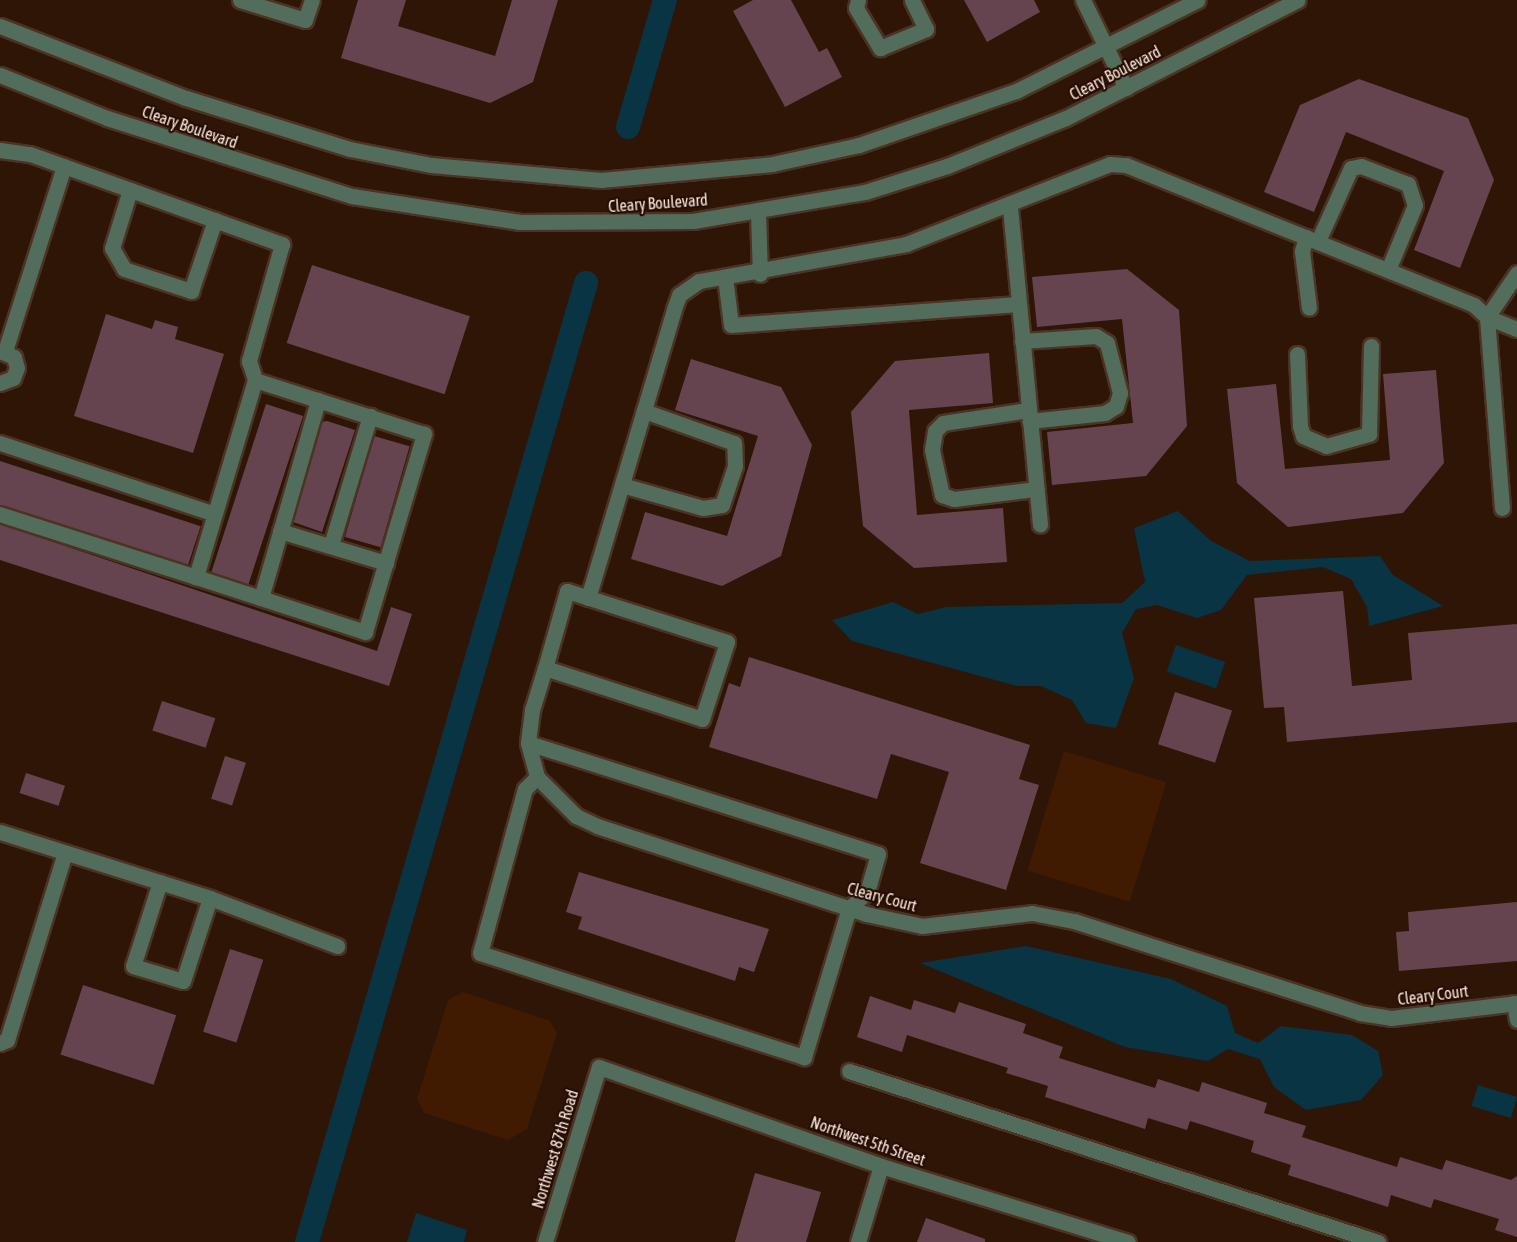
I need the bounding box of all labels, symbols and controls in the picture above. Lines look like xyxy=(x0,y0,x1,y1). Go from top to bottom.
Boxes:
street label: Cleary Boulevard xyxy=(1066,42,1164,104)
street label: Cleary Boulevard xyxy=(140,102,240,152)
street label: Cleary Boulevard xyxy=(608,190,708,216)
street label: Cleary Court xyxy=(845,879,919,915)
street label: Cleary Court xyxy=(1397,981,1469,1009)
street label: Northwest 87th Road xyxy=(528,1087,582,1211)
street label: Northwest 5th Street xyxy=(808,1112,928,1170)

